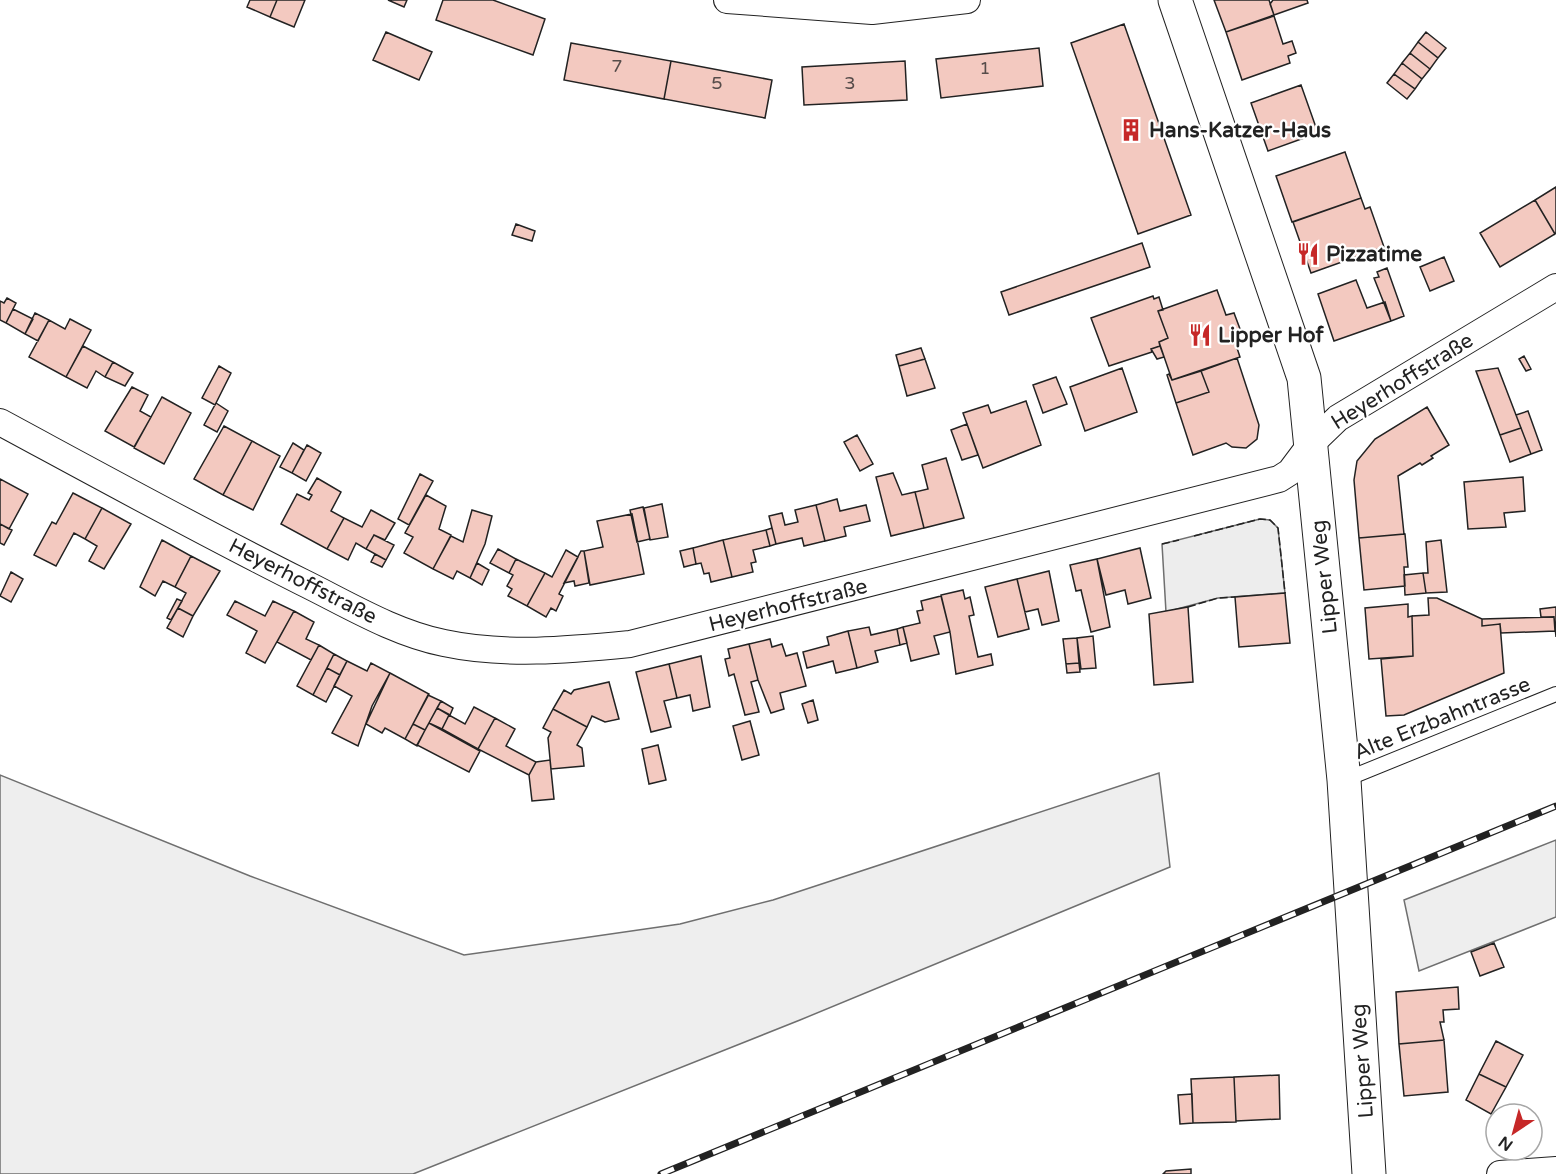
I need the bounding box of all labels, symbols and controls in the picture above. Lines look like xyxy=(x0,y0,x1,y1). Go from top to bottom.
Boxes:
house number: 7 xyxy=(611,55,623,77)
house number: 1 xyxy=(979,57,991,79)
house number: 5 xyxy=(711,72,723,94)
house number: 3 xyxy=(844,72,856,94)
building icon: Hans-Katzer-Haus xyxy=(1118,117,1144,143)
place label: Hans-Katzer-Haus xyxy=(1149,118,1331,143)
restaurant icon: Pizzatime xyxy=(1295,241,1321,267)
place label: Pizzatime xyxy=(1326,242,1422,267)
restaurant icon: Lipper Hof xyxy=(1187,322,1213,348)
place label: Lipper Hof xyxy=(1218,323,1324,348)
street label: Heyerhoffstraße xyxy=(1327,328,1478,435)
street label: Lipper Weg xyxy=(1306,519,1343,635)
street label: Heyerhoffstraße xyxy=(225,533,381,630)
street label: Heyerhoffstraße xyxy=(706,574,870,637)
street label: Alte Erzbahntrasse xyxy=(1350,672,1534,765)
street label: Lipper Weg xyxy=(1346,1003,1379,1119)
north arrow xyxy=(1484,1102,1544,1162)
text: N xyxy=(1495,1131,1517,1155)

